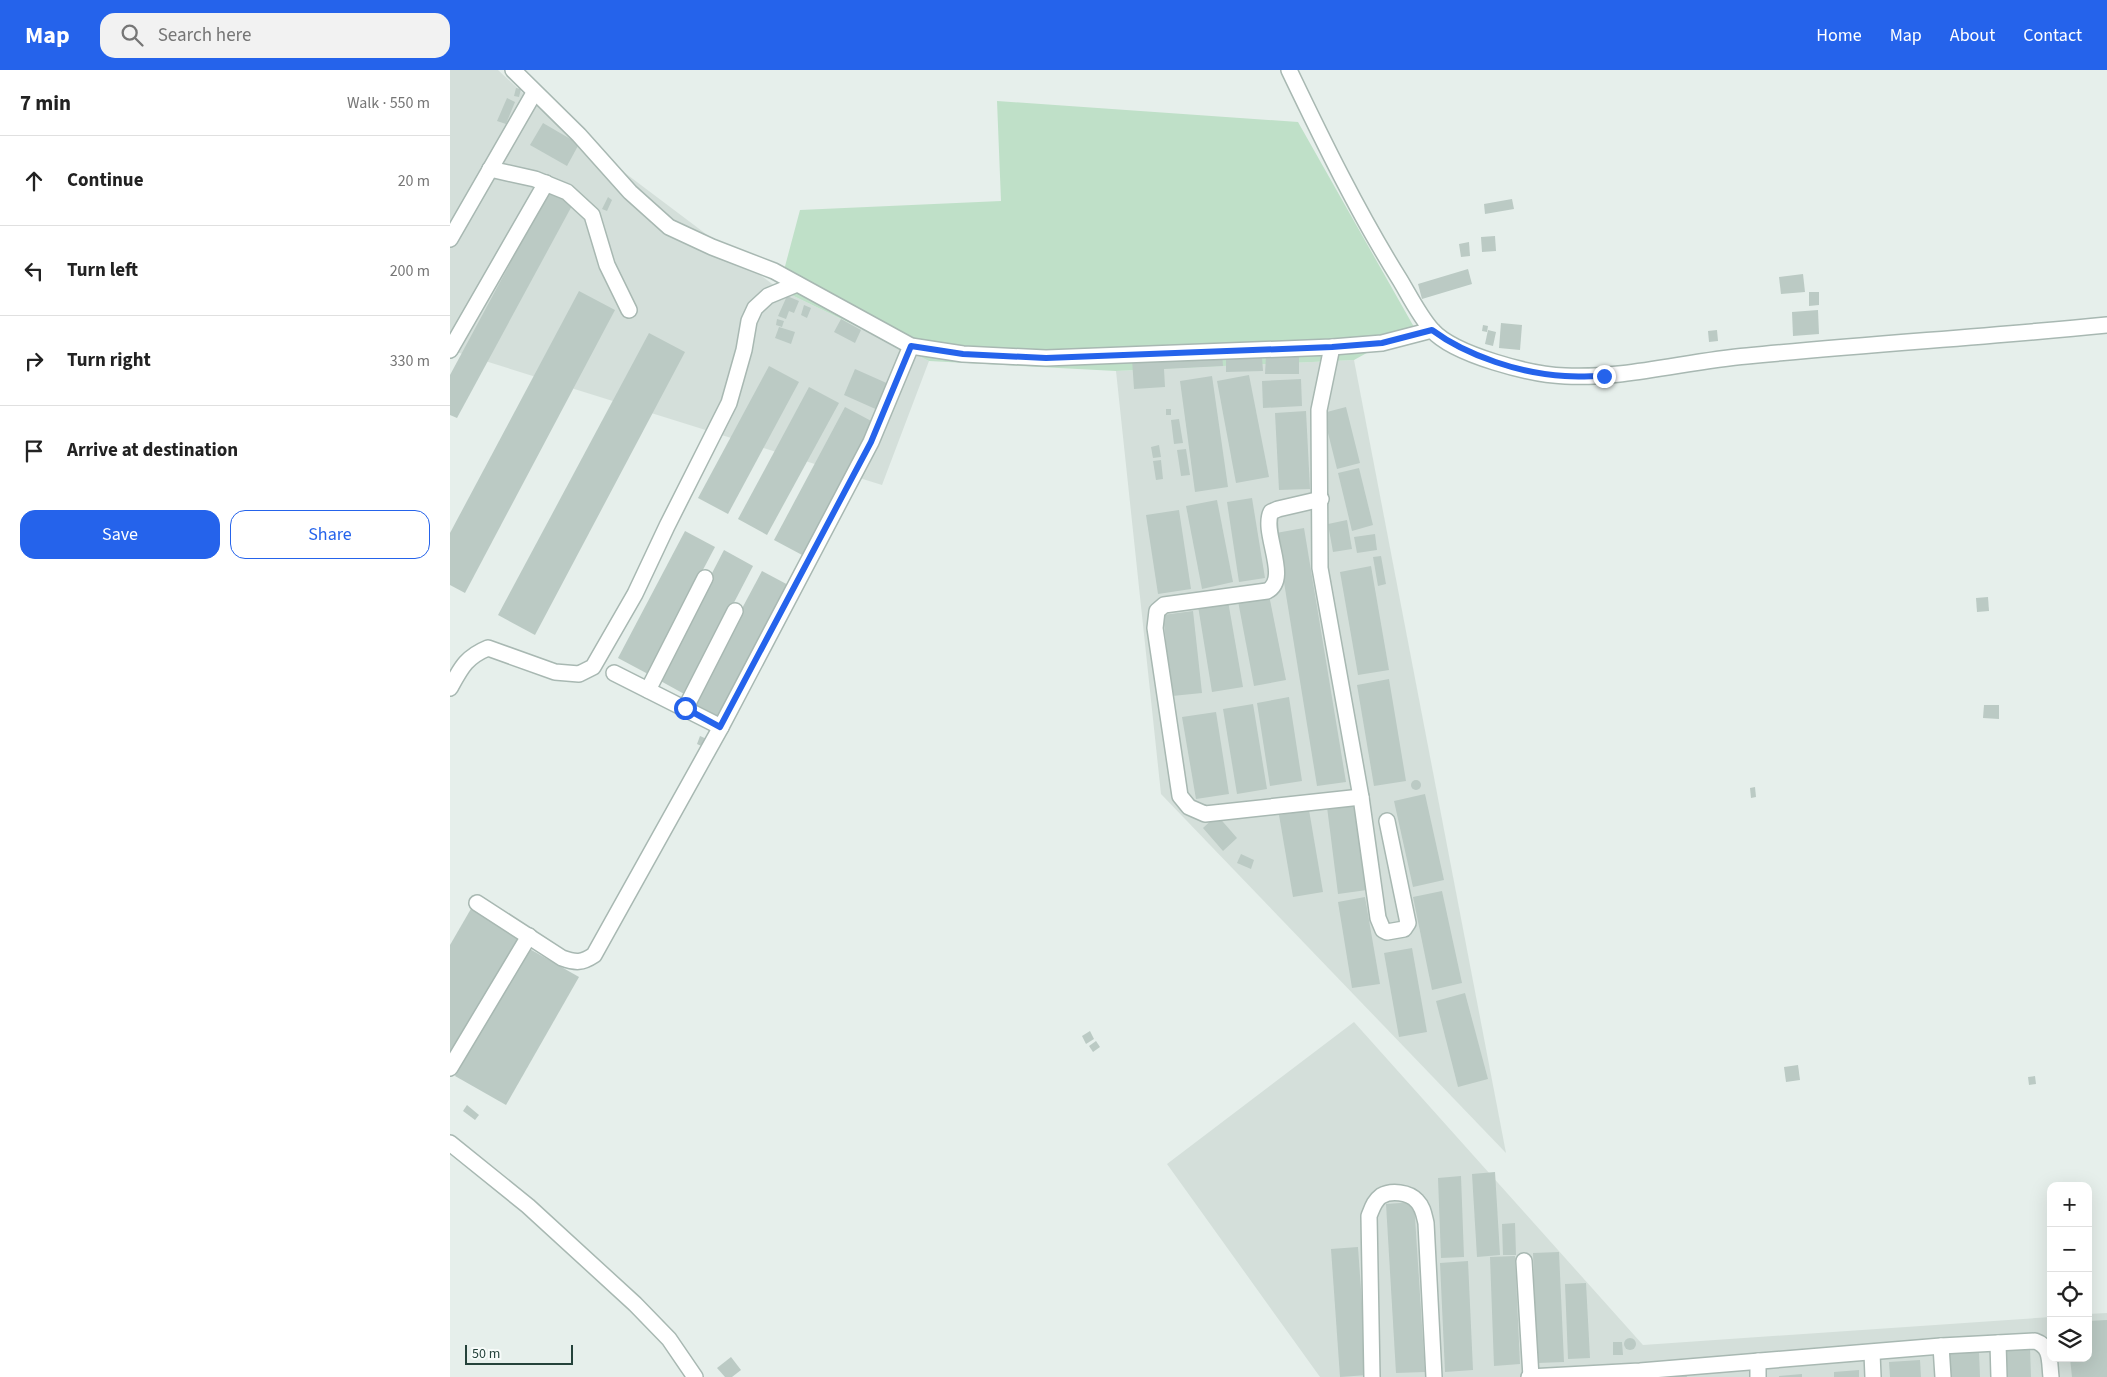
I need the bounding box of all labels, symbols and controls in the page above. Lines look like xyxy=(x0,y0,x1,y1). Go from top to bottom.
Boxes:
search box xyxy=(100,13,450,58)
text: Map xyxy=(25,18,70,53)
icon: search xyxy=(118,21,146,49)
text: Search here xyxy=(158,22,251,49)
text: Home xyxy=(1816,23,1862,48)
text: Map xyxy=(1890,23,1922,48)
text: About xyxy=(1950,23,1995,48)
text: Contact xyxy=(2023,23,2082,48)
text: 7 min xyxy=(20,88,71,118)
text: Walk · 550 m xyxy=(347,92,430,114)
icon: ahead xyxy=(20,167,48,195)
text: Continue xyxy=(67,167,144,194)
text: 20 m xyxy=(398,170,430,192)
icon: left xyxy=(20,257,48,285)
text: Turn left xyxy=(67,257,138,284)
text: 200 m xyxy=(390,260,430,282)
icon: right xyxy=(20,347,48,375)
text: Turn right xyxy=(67,347,151,374)
text: 330 m xyxy=(390,350,430,372)
route end xyxy=(1593,365,1616,388)
icon: arrive xyxy=(20,437,48,465)
text: Arrive at destination xyxy=(67,437,238,464)
button: Save xyxy=(20,510,220,559)
button: Share xyxy=(230,510,430,559)
route start xyxy=(674,697,697,720)
map controls xyxy=(2047,1182,2092,1362)
button: + xyxy=(2047,1182,2092,1227)
button: − xyxy=(2047,1227,2092,1272)
button: locate xyxy=(2047,1272,2092,1317)
button: layers xyxy=(2047,1317,2092,1362)
scale bar xyxy=(465,1342,572,1365)
text: 50 m xyxy=(472,1344,500,1364)

